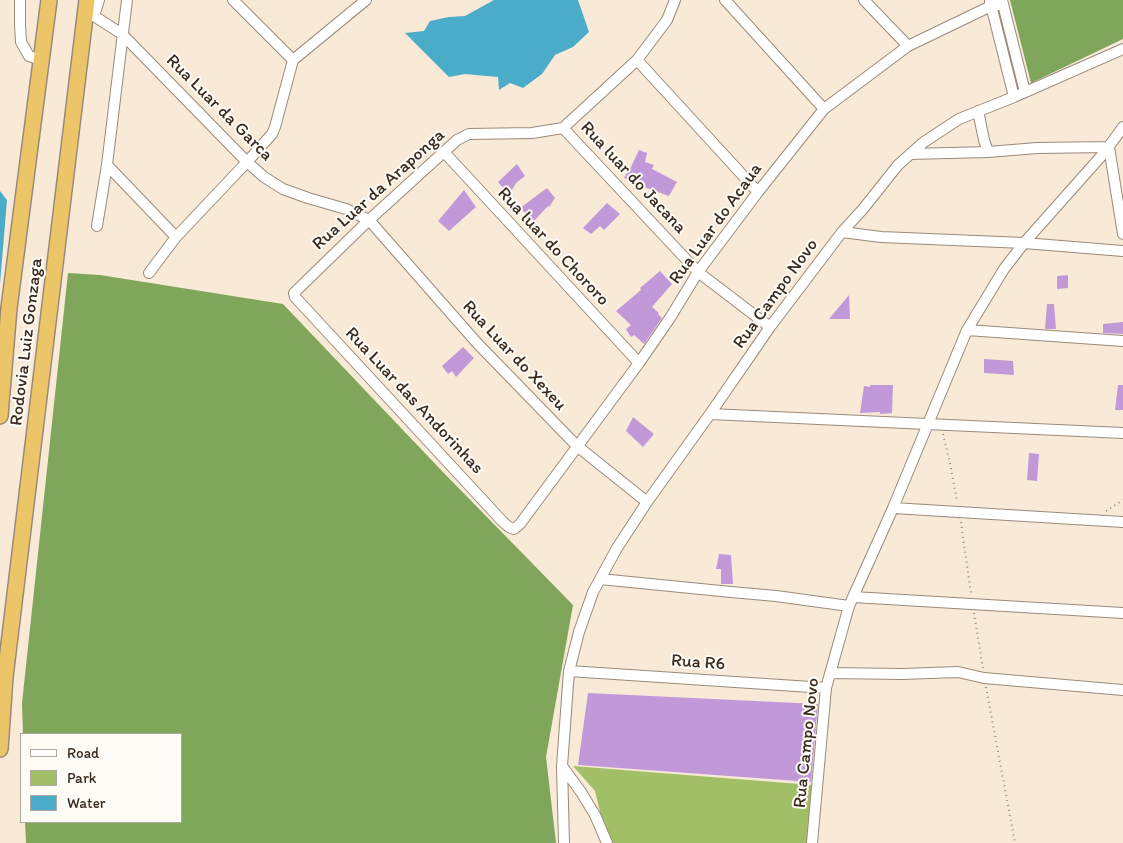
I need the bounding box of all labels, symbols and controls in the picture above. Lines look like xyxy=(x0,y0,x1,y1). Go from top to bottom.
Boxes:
street label: Rua Luar da Garca xyxy=(161,50,277,166)
street label: Rua luar do Jacana xyxy=(575,117,691,239)
street label: Rua Luar da Araponga xyxy=(308,125,450,255)
street label: Rua Luar do Acaua xyxy=(665,159,767,289)
street label: Rua luar do Chororo xyxy=(492,183,614,311)
street label: Rua Campo Novo xyxy=(729,235,823,353)
street label: Rodovia Luiz Gonzaga xyxy=(6,257,48,427)
street label: Rua Luar do Xexeu xyxy=(457,296,571,416)
street label: Rua Luar das Andorinhas xyxy=(340,323,488,479)
street label: Rua R6 xyxy=(670,650,726,676)
street label: Rua Campo Novo xyxy=(789,677,825,809)
legend xyxy=(20,733,182,823)
text: Road xyxy=(67,744,99,762)
text: Park xyxy=(67,769,97,787)
text: Water xyxy=(67,794,105,812)

